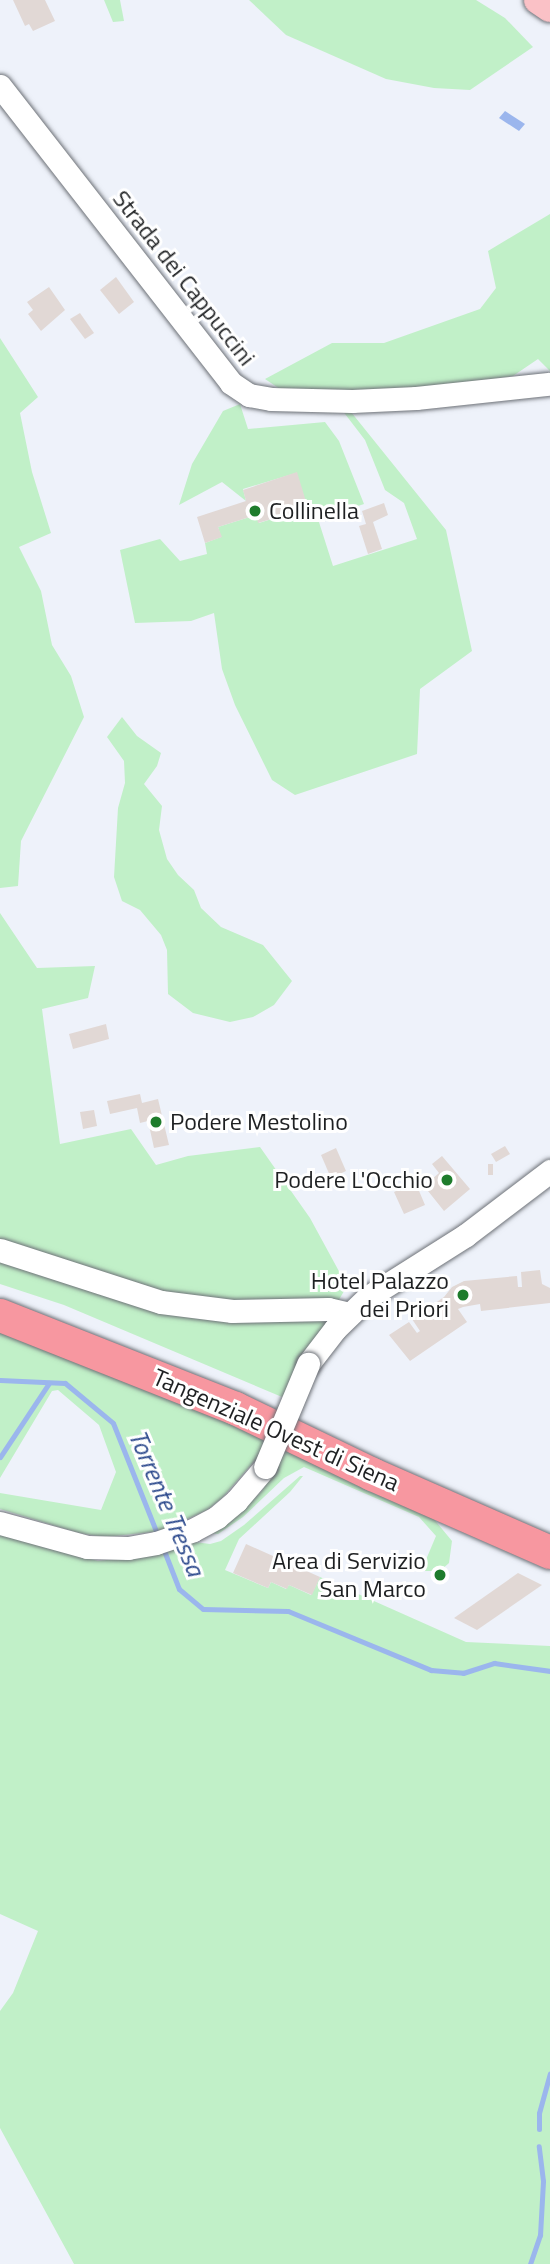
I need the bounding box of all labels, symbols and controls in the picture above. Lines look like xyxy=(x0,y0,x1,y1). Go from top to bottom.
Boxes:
street label: Strada dei Cappuccini xyxy=(107,185,261,371)
place label: Collinella xyxy=(269,497,359,525)
marker: Collinella xyxy=(247,503,263,519)
place label: Podere Mestolino xyxy=(170,1108,348,1136)
marker: Podere Mestolino xyxy=(148,1114,164,1130)
place label: Podere L'Occhio xyxy=(274,1166,433,1194)
marker: Podere L'Occhio xyxy=(439,1172,455,1188)
place label: Hotel Palazzo dei Priori xyxy=(311,1267,449,1323)
marker: Hotel Palazzo dei Priori xyxy=(455,1287,471,1303)
street label: Tangenziale Ovest di Siena xyxy=(148,1363,404,1497)
water label: Torrente Tressa xyxy=(122,1425,212,1581)
place label: Area di Servizio San Marco xyxy=(272,1547,426,1603)
marker: Area di Servizio San Marco xyxy=(432,1567,448,1583)

